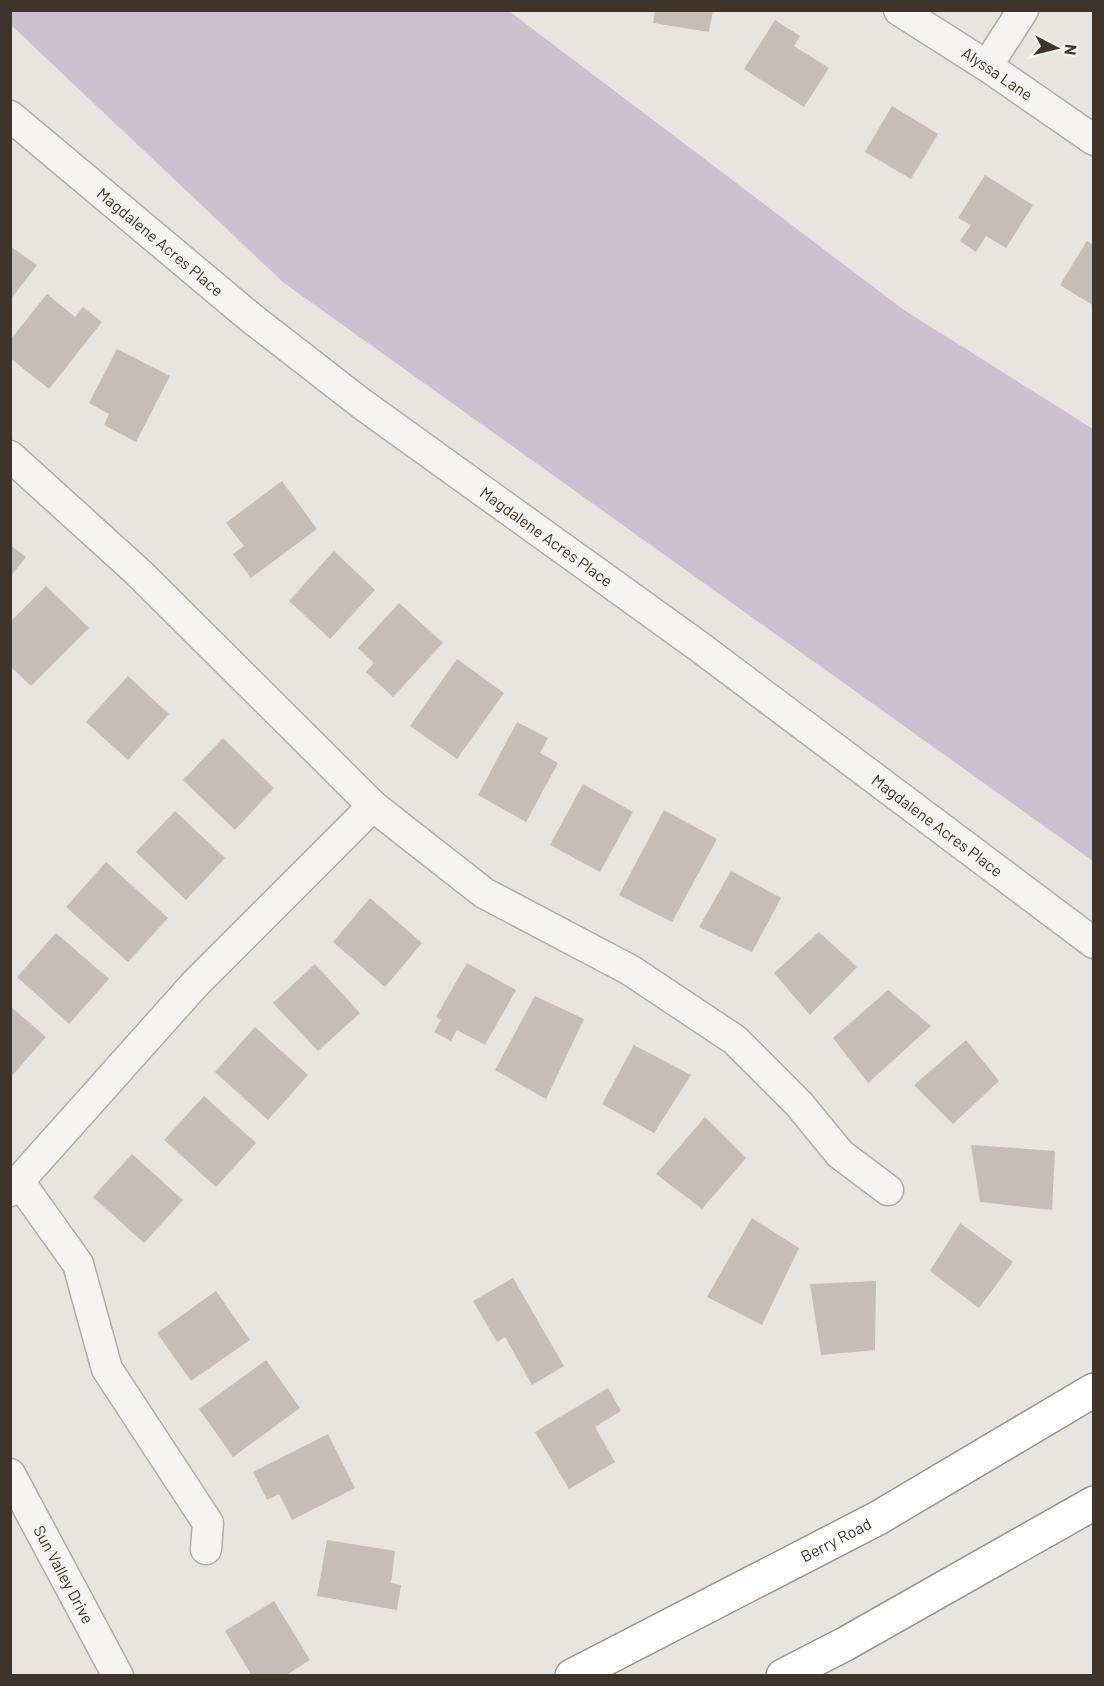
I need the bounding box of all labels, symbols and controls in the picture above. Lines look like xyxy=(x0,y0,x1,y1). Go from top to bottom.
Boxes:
north arrow xyxy=(1026,18,1086,78)
street label: Alyssa Lane xyxy=(959,43,1037,104)
text: N xyxy=(1061,43,1081,56)
street label: Magdalene Acres Place xyxy=(94,183,228,300)
street label: Magdalene Acres Place xyxy=(477,482,617,590)
street label: Magdalene Acres Place xyxy=(868,770,1007,880)
street label: Berry Road xyxy=(797,1513,874,1565)
street label: Sun Valley Drive xyxy=(30,1522,98,1627)

